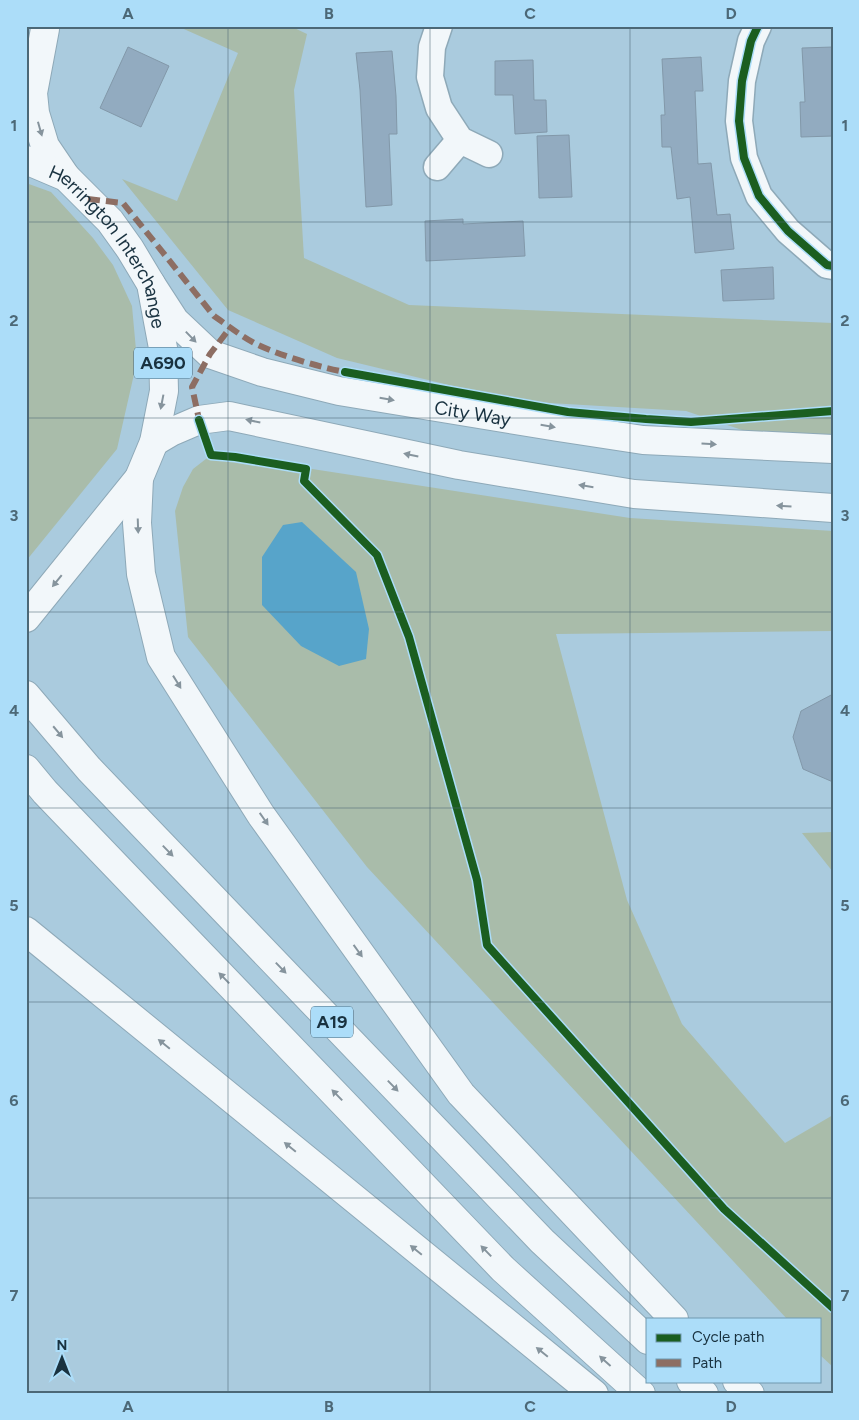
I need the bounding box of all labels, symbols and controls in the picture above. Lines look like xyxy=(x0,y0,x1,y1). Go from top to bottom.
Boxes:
text: A xyxy=(122,4,134,23)
text: B xyxy=(324,4,334,23)
text: C xyxy=(524,4,536,23)
text: D xyxy=(725,4,737,23)
text: 1 xyxy=(11,116,17,135)
text: 1 xyxy=(842,116,848,135)
one-way arrow xyxy=(36,121,44,136)
street label: Herrington Interchange xyxy=(45,160,170,330)
text: 2 xyxy=(9,311,19,330)
text: 2 xyxy=(840,311,850,330)
one-way arrow xyxy=(185,331,197,343)
road number: A690 xyxy=(134,348,192,378)
one-way arrow xyxy=(158,394,166,409)
one-way arrow xyxy=(380,395,396,403)
street label: City Way xyxy=(433,396,512,431)
one-way arrow xyxy=(245,417,260,425)
one-way arrow xyxy=(540,422,556,430)
one-way arrow xyxy=(701,440,717,448)
one-way arrow xyxy=(404,451,419,459)
one-way arrow xyxy=(577,482,593,490)
one-way arrow xyxy=(776,501,792,509)
text: 3 xyxy=(10,506,19,525)
text: 3 xyxy=(841,506,850,525)
one-way arrow xyxy=(134,519,142,535)
one-way arrow xyxy=(51,574,62,587)
one-way arrow xyxy=(172,675,181,688)
text: 4 xyxy=(9,701,19,720)
text: 4 xyxy=(840,701,850,720)
one-way arrow xyxy=(52,725,63,738)
one-way arrow xyxy=(259,812,269,826)
one-way arrow xyxy=(162,845,174,857)
text: 5 xyxy=(9,896,19,915)
text: 5 xyxy=(840,896,850,915)
one-way arrow xyxy=(353,944,363,958)
one-way arrow xyxy=(275,962,287,974)
one-way arrow xyxy=(218,973,230,985)
road number: A19 xyxy=(311,1006,353,1038)
one-way arrow xyxy=(158,1038,171,1049)
one-way arrow xyxy=(387,1079,399,1091)
one-way arrow xyxy=(331,1090,343,1102)
text: 6 xyxy=(9,1091,19,1110)
text: 6 xyxy=(840,1091,850,1110)
one-way arrow xyxy=(284,1141,297,1152)
one-way arrow xyxy=(410,1244,423,1255)
one-way arrow xyxy=(480,1245,492,1257)
text: 7 xyxy=(10,1286,19,1305)
text: 7 xyxy=(841,1286,850,1305)
legend xyxy=(646,1318,822,1382)
text: Cycle path xyxy=(692,1328,764,1346)
north arrow xyxy=(38,1332,88,1382)
text: N xyxy=(57,1337,67,1354)
one-way arrow xyxy=(536,1347,549,1358)
text: Path xyxy=(692,1354,722,1372)
one-way arrow xyxy=(599,1355,611,1367)
text: A xyxy=(122,1397,134,1416)
text: B xyxy=(324,1397,334,1416)
text: C xyxy=(524,1397,536,1416)
text: D xyxy=(725,1397,737,1416)

